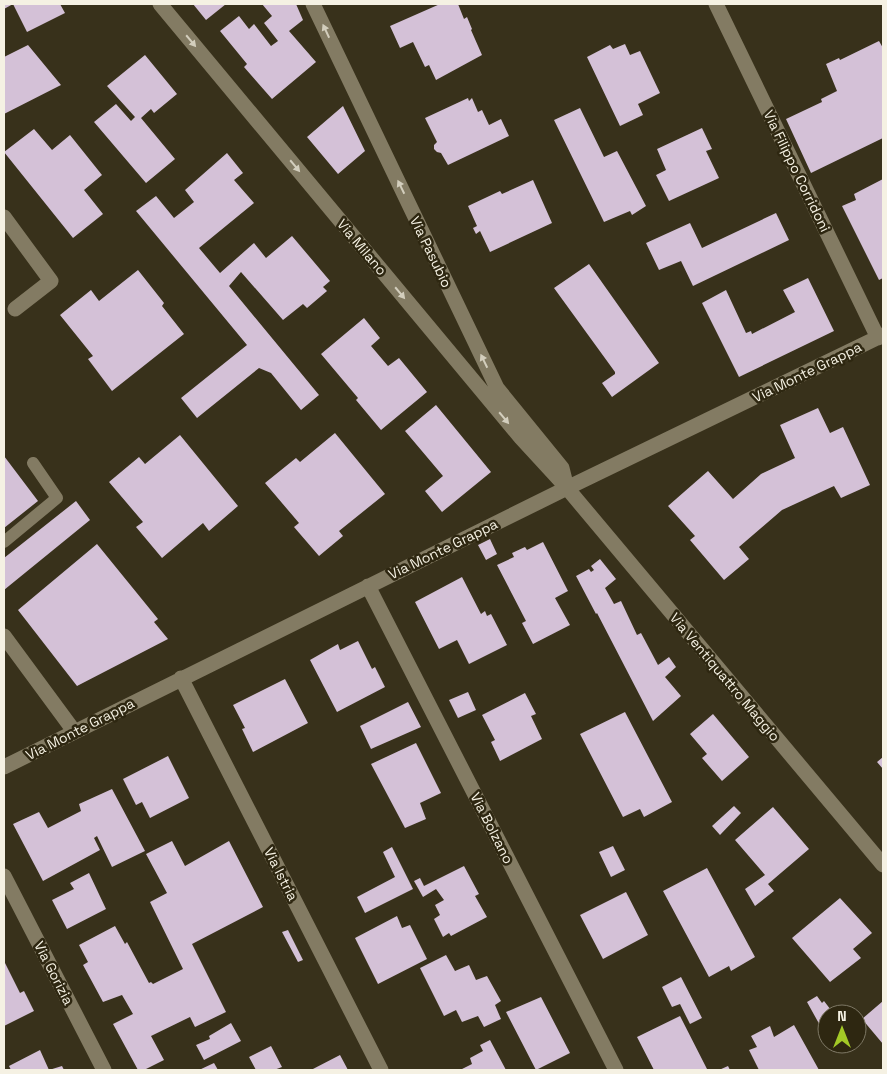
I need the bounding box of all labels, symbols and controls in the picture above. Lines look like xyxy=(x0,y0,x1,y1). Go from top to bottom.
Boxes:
one-way arrow xyxy=(322,24,330,38)
one-way arrow xyxy=(186,35,197,48)
street label: Via Filippo Corridoni xyxy=(760,107,834,235)
one-way arrow xyxy=(290,160,301,173)
one-way arrow xyxy=(396,180,405,195)
street label: Via Pasubio xyxy=(406,213,456,291)
street label: Via Milano xyxy=(333,215,391,279)
one-way arrow xyxy=(394,286,406,298)
street label: Via Monte Grappa xyxy=(749,338,865,406)
one-way arrow xyxy=(480,354,488,368)
one-way arrow xyxy=(498,411,509,424)
street label: Via Monte Grappa xyxy=(385,515,501,583)
street label: Via Ventiquattro Maggio xyxy=(666,609,784,745)
street label: Via Monte Grappa xyxy=(23,694,137,764)
street label: Via Bolzano xyxy=(466,789,518,867)
street label: Via Istria xyxy=(260,844,302,904)
street label: Via Gorizia xyxy=(30,938,78,1008)
north arrow xyxy=(817,1004,867,1054)
text: N xyxy=(837,1007,847,1025)

